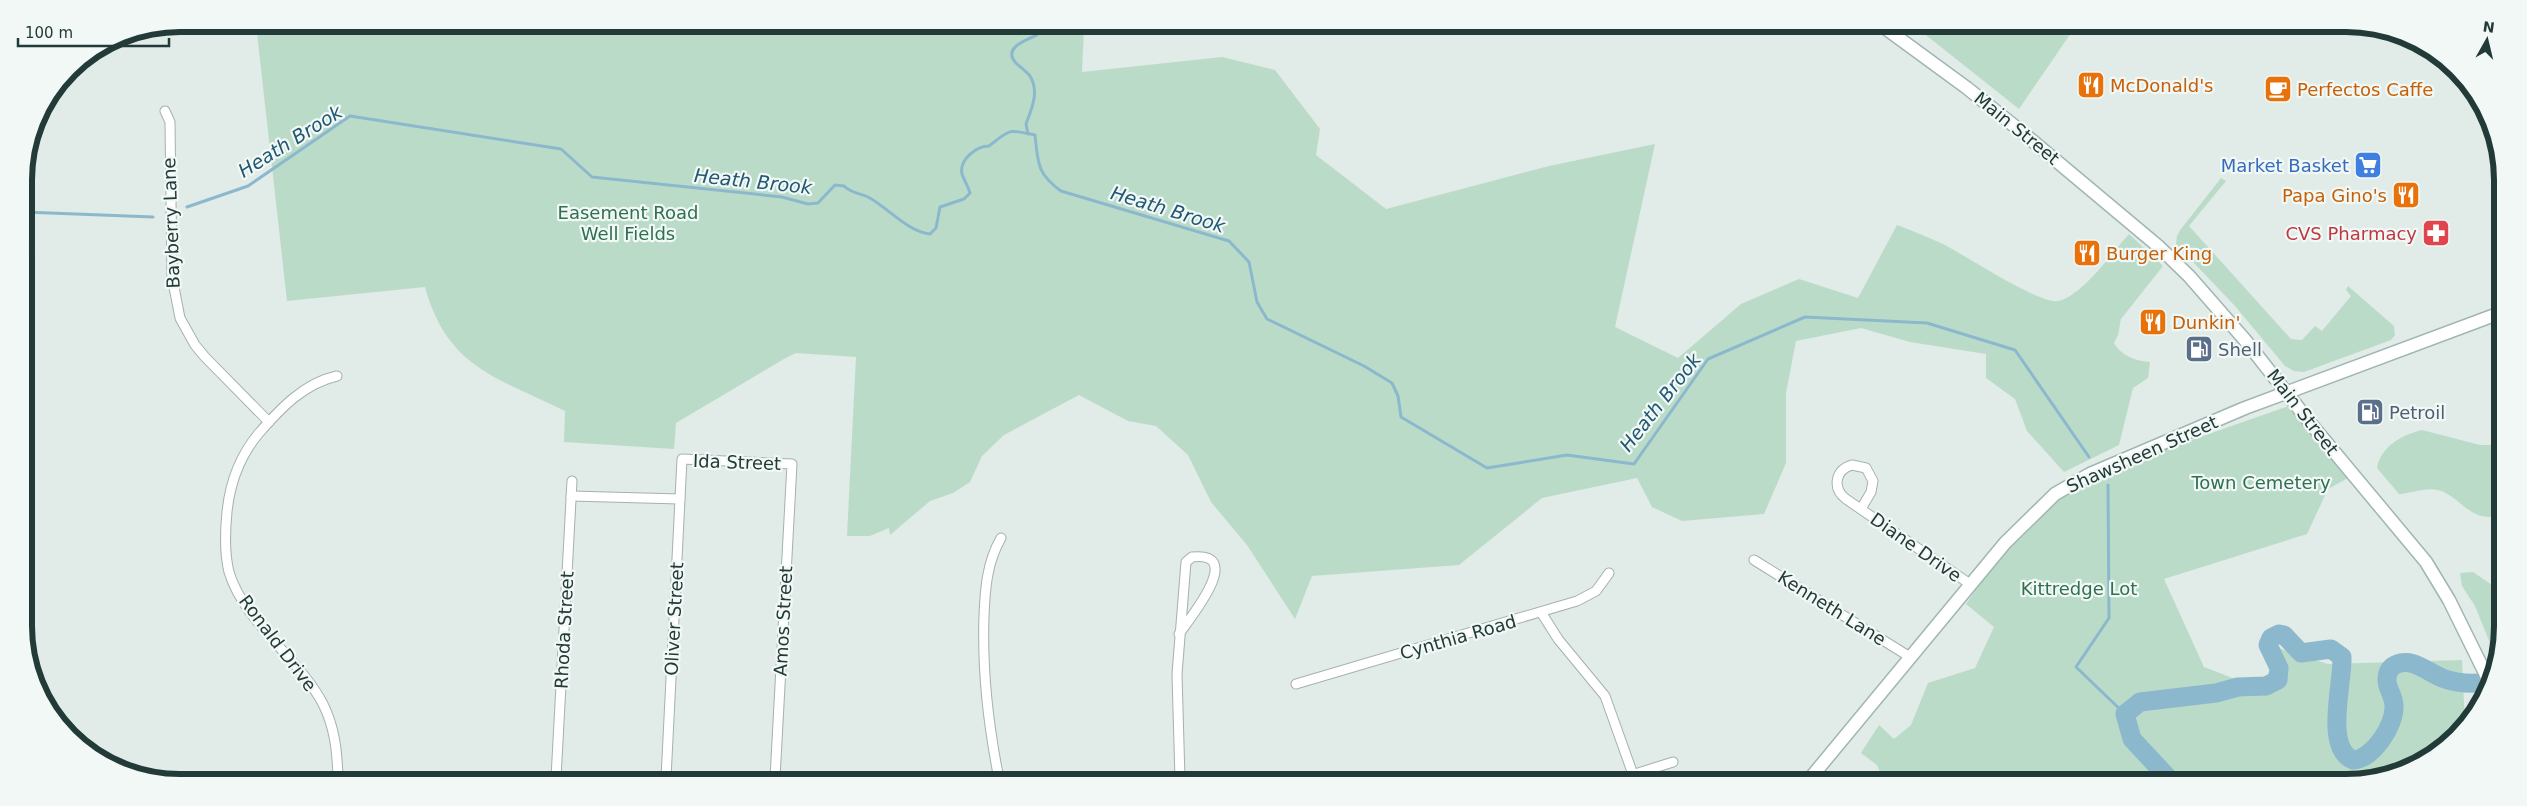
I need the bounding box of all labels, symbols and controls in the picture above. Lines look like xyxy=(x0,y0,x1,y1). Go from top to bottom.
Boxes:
scale bar xyxy=(18,15,169,47)
north arrow xyxy=(2462,15,2512,65)
text: N xyxy=(2482,18,2496,36)
text: 100 m xyxy=(25,24,73,42)
restaurant icon: McDonald's xyxy=(2076,70,2106,100)
cafe icon: Perfectos Caffe xyxy=(2263,74,2293,104)
place label: McDonald's xyxy=(2110,75,2214,96)
place label: Perfectos Caffe xyxy=(2297,79,2433,100)
street label: Main Street xyxy=(1970,87,2064,169)
water label: Heath Brook xyxy=(234,100,347,182)
supermarket icon: Market Basket xyxy=(2353,150,2383,180)
place label: Market Basket xyxy=(2221,155,2349,176)
street label: Bayberry Lane xyxy=(158,157,184,289)
water label: Heath Brook xyxy=(693,164,814,198)
restaurant icon: Papa Gino's xyxy=(2391,180,2421,210)
water label: Heath Brook xyxy=(1108,181,1229,237)
place label: Papa Gino's xyxy=(2282,185,2387,206)
park label: Easement Road Well Fields xyxy=(558,202,698,244)
pharmacy icon: CVS Pharmacy xyxy=(2421,218,2451,248)
place label: CVS Pharmacy xyxy=(2285,223,2417,244)
restaurant icon: Burger King xyxy=(2072,238,2102,268)
place label: Burger King xyxy=(2106,243,2212,264)
restaurant icon: Dunkin' xyxy=(2138,307,2168,337)
place label: Dunkin' xyxy=(2172,312,2240,333)
fuel station icon: Shell xyxy=(2184,334,2214,364)
place label: Shell xyxy=(2218,339,2262,360)
water label: Heath Brook xyxy=(1615,348,1706,455)
street label: Main Street xyxy=(2263,365,2343,459)
fuel station icon: Petroil xyxy=(2355,397,2385,427)
place label: Petroil xyxy=(2389,402,2445,423)
street label: Shawsheen Street xyxy=(2063,411,2221,497)
street label: Ida Street xyxy=(693,450,781,474)
park label: Town Cemetery xyxy=(2190,472,2331,493)
street label: Diane Drive xyxy=(1867,508,1965,586)
street label: Oliver Street xyxy=(661,562,687,676)
street label: Amos Street xyxy=(770,565,796,677)
street label: Kenneth Lane xyxy=(1774,566,1890,650)
street label: Rhoda Street xyxy=(550,571,578,689)
park label: Kittredge Lot xyxy=(2021,578,2137,599)
street label: Ronald Drive xyxy=(235,591,321,695)
street label: Cynthia Road xyxy=(1397,610,1519,664)

